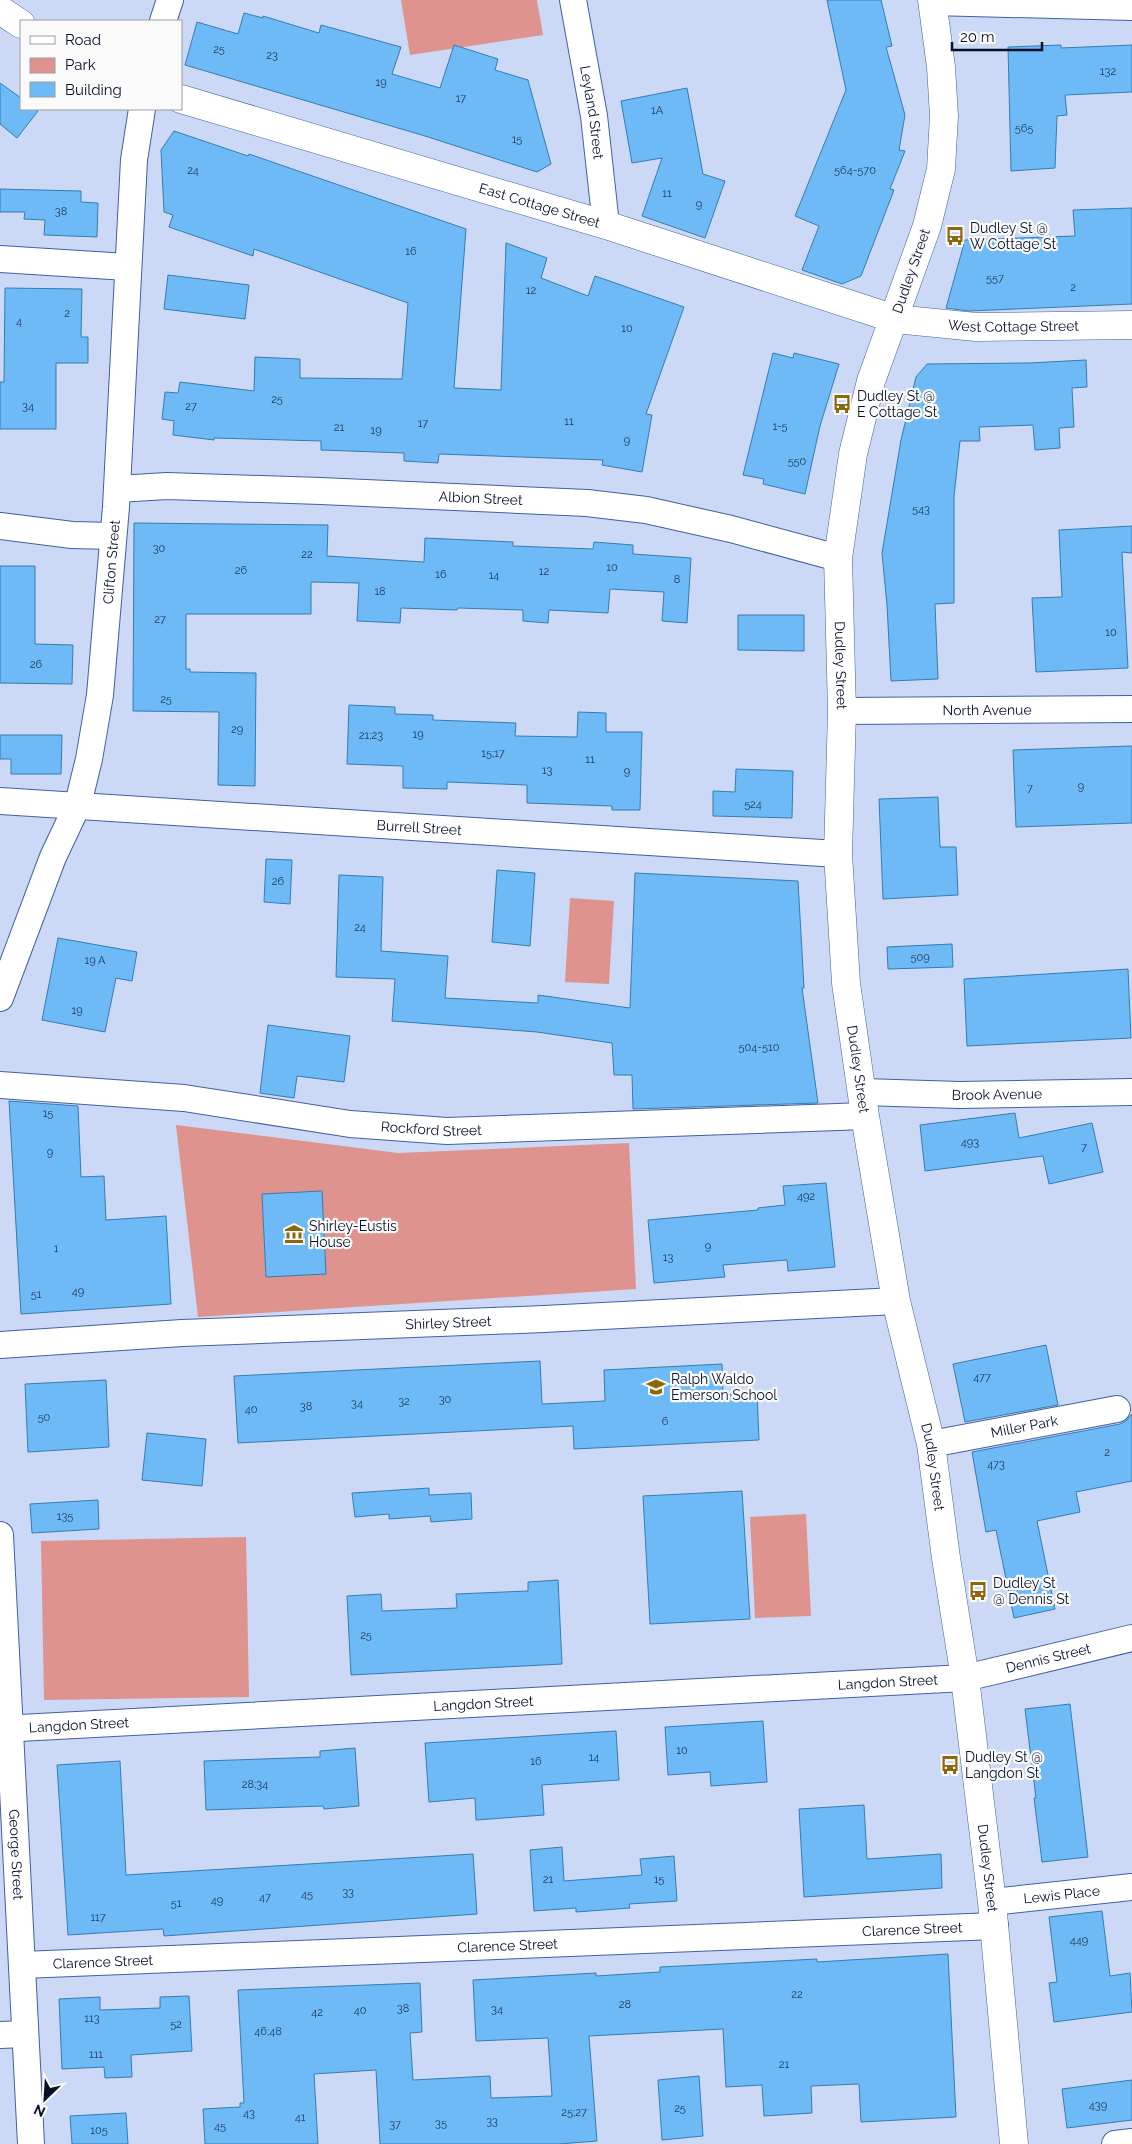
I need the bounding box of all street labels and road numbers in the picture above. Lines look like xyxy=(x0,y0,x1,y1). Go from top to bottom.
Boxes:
street label: Leyland Street xyxy=(577,64,607,160)
street label: East Cottage Street xyxy=(477,180,602,231)
street label: Dudley Street xyxy=(889,226,933,315)
street label: West Cottage Street xyxy=(947,316,1079,335)
street label: Albion Street xyxy=(438,488,523,508)
street label: Clifton Street xyxy=(100,519,123,605)
street label: Dudley Street xyxy=(832,621,850,710)
street label: North Avenue xyxy=(942,702,1032,718)
street label: Burrell Street xyxy=(376,817,462,838)
street label: Dudley Street xyxy=(844,1024,873,1114)
street label: Brook Avenue xyxy=(951,1086,1042,1103)
street label: Rockford Street xyxy=(380,1118,482,1139)
street label: Shirley Street xyxy=(405,1313,492,1332)
street label: Miller Park xyxy=(989,1412,1060,1441)
street label: Dudley Street xyxy=(918,1421,948,1512)
street label: Dennis Street xyxy=(1004,1640,1093,1676)
street label: Langdon Street xyxy=(837,1671,939,1693)
street label: Langdon Street xyxy=(433,1693,534,1714)
street label: Langdon Street xyxy=(28,1714,130,1735)
street label: George Street xyxy=(6,1809,27,1901)
street label: Dudley Street xyxy=(975,1823,1001,1913)
street label: Lewis Place xyxy=(1023,1882,1101,1907)
street label: Clarence Street xyxy=(862,1919,963,1939)
street label: Clarence Street xyxy=(457,1936,558,1956)
street label: Clarence Street xyxy=(52,1952,154,1972)

